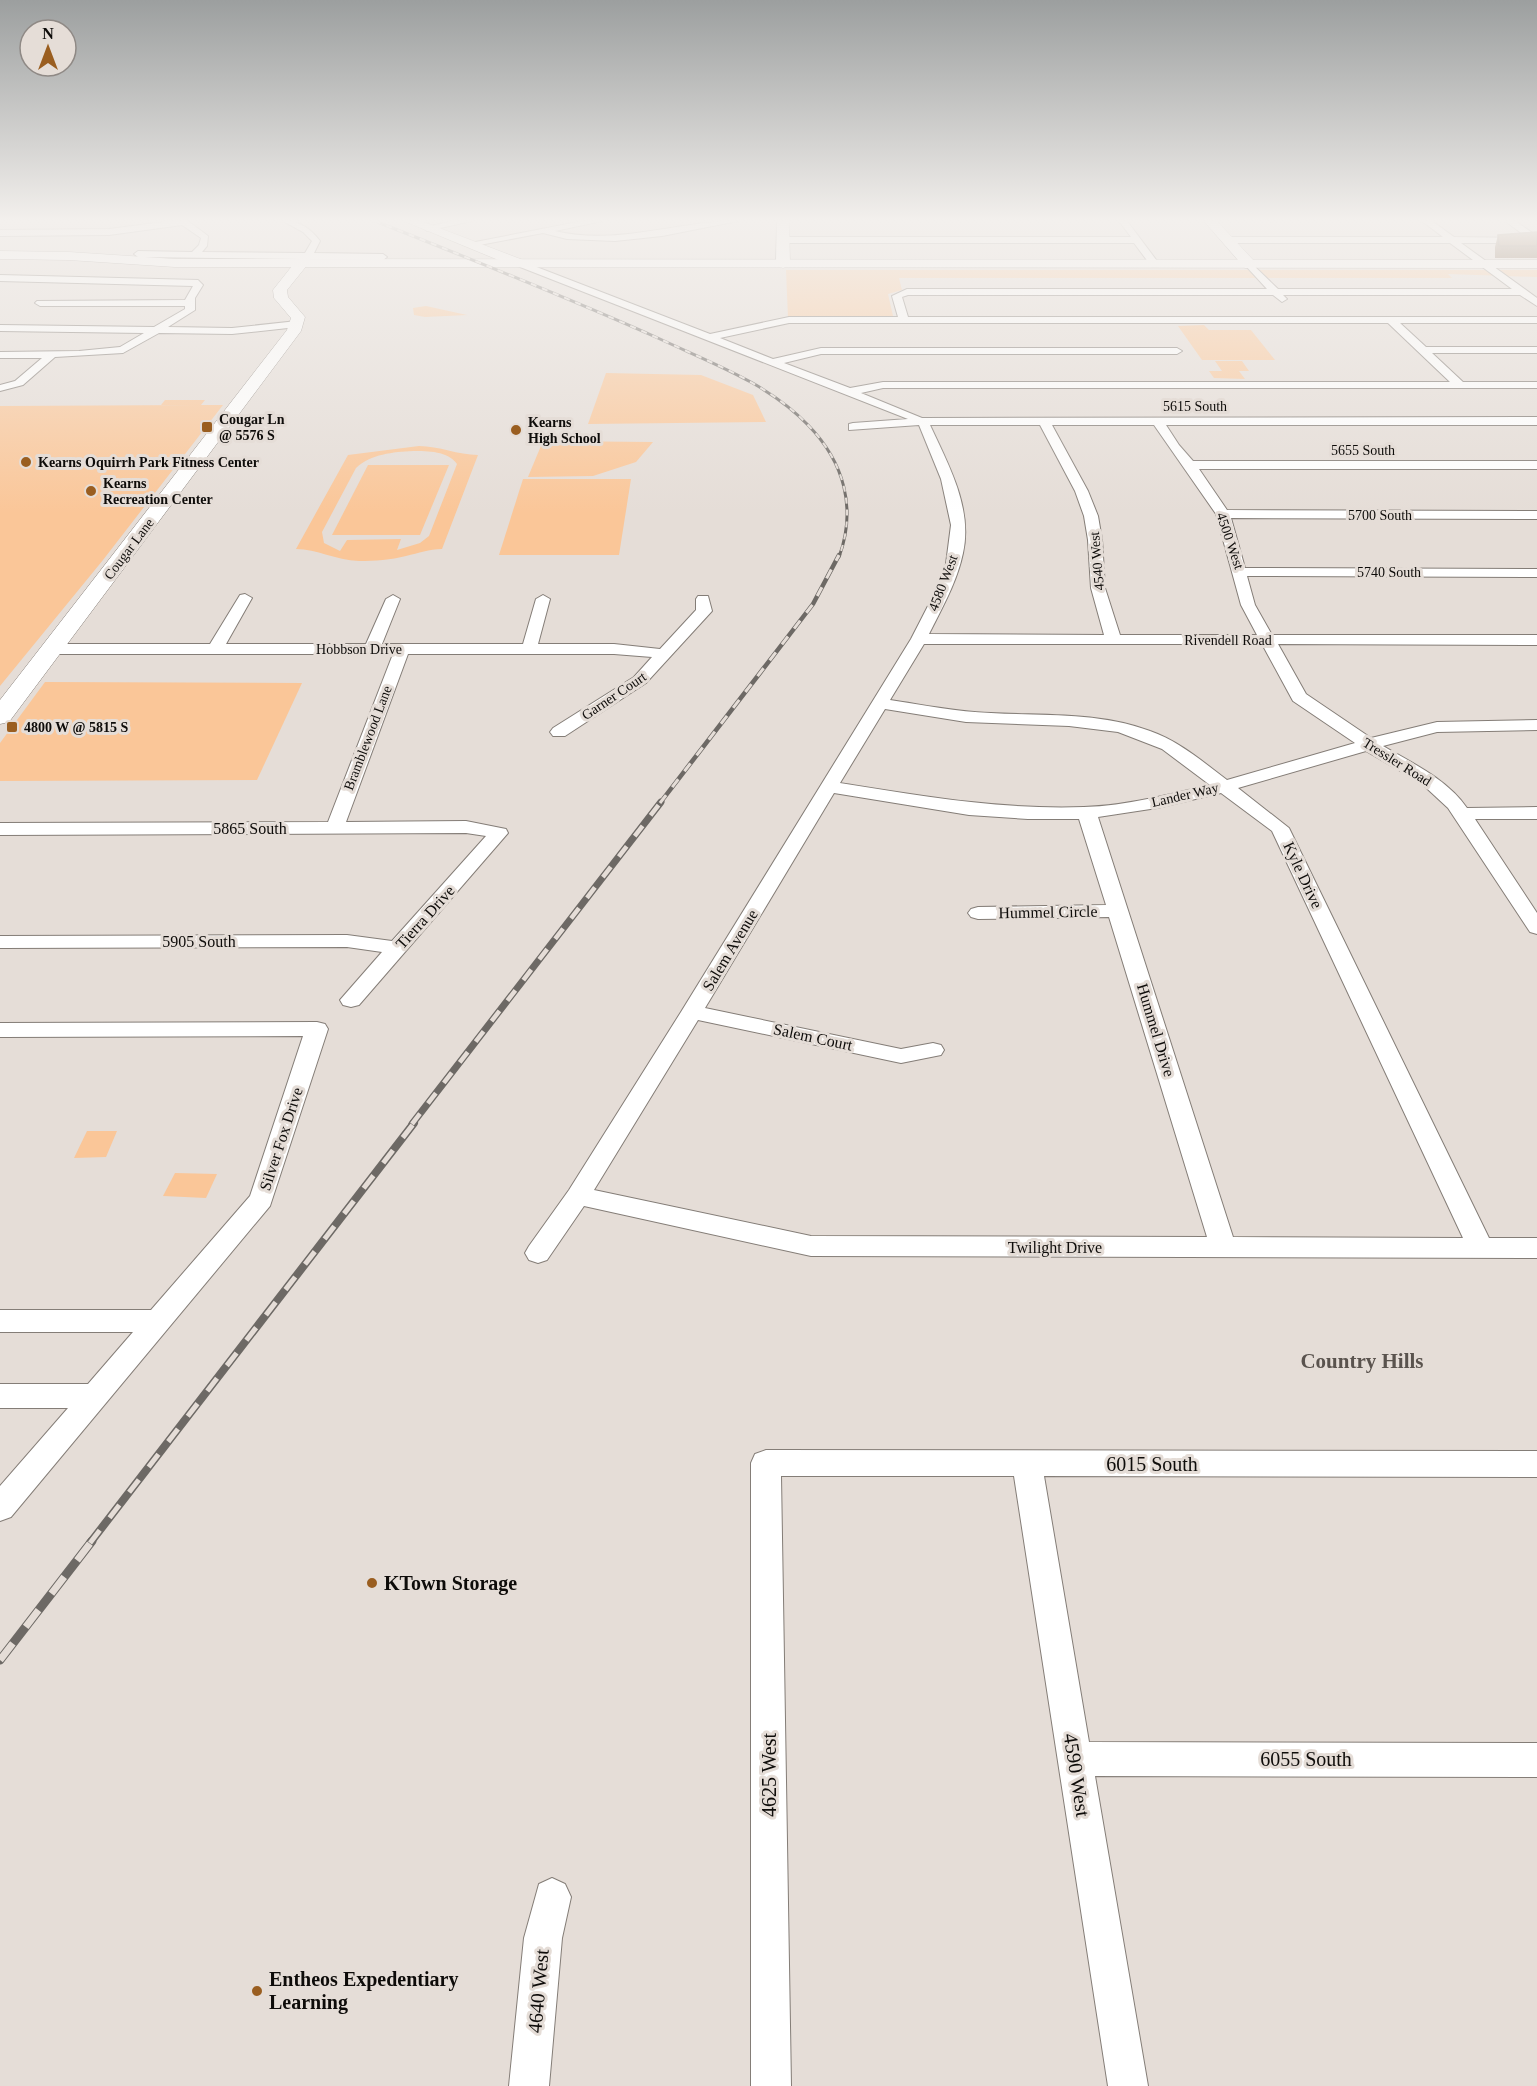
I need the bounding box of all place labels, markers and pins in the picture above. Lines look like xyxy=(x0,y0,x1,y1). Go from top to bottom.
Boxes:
place label: Cougar Ln @ 5576 S xyxy=(219,412,285,443)
place label: Kearns High School xyxy=(528,415,601,446)
marker: Cougar Ln @ 5576 S xyxy=(200,420,214,434)
marker: Kearns High School xyxy=(509,423,523,437)
marker: Kearns Oquirrh Park Fitness Center xyxy=(19,455,33,469)
place label: Kearns Oquirrh Park Fitness Center xyxy=(38,455,259,470)
place label: Kearns Recreation Center xyxy=(103,476,213,507)
marker: Kearns Recreation Center xyxy=(84,484,98,498)
marker: 4800 W @ 5815 S xyxy=(5,720,19,734)
place label: 4800 W @ 5815 S xyxy=(24,720,129,735)
place label: KTown Storage xyxy=(384,1572,517,1595)
marker: KTown Storage xyxy=(365,1576,379,1590)
place label: Entheos Expedentiary Learning xyxy=(269,1968,458,2014)
marker: Entheos Expedentiary Learning xyxy=(250,1984,264,1998)

